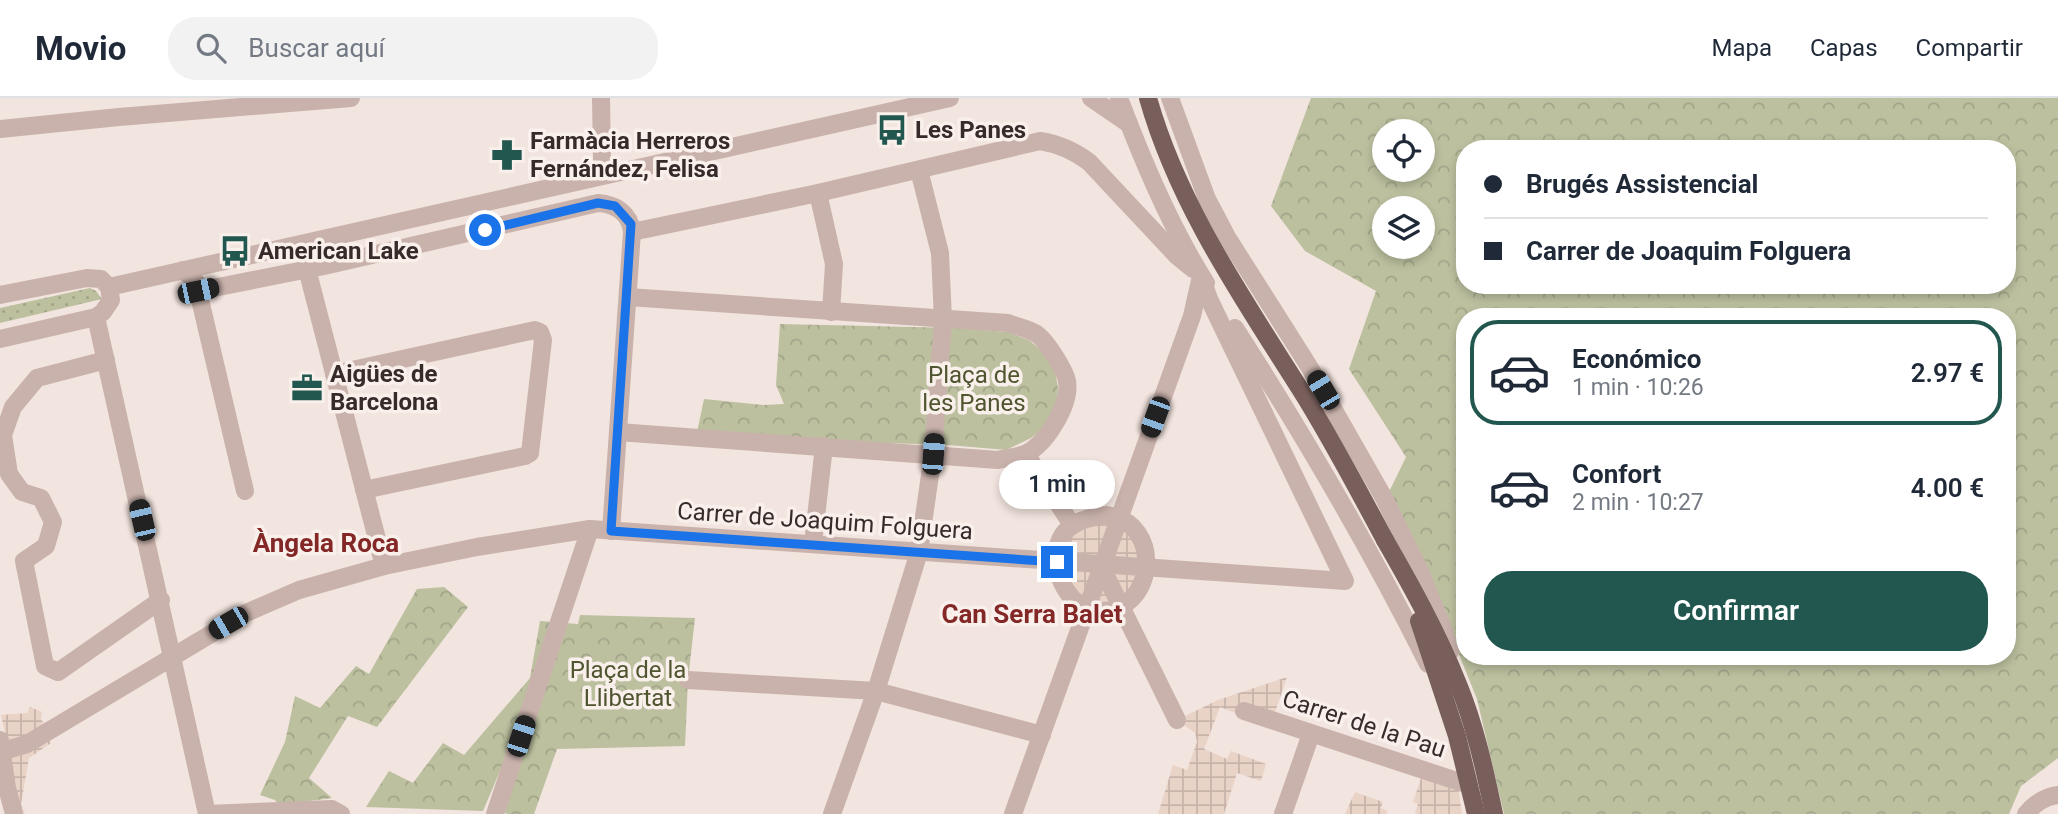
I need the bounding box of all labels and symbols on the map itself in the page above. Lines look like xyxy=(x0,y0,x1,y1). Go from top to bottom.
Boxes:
bus stop icon: Les Panes xyxy=(875,113,909,147)
place label: Les Panes xyxy=(915,116,1026,144)
place label: Farmàcia Herreros Fernández, Felisa xyxy=(530,127,730,183)
pharmacy icon: Farmàcia Herreros Fernández, Felisa xyxy=(490,138,524,172)
route start xyxy=(469,214,501,246)
bus stop icon: American Lake xyxy=(218,234,252,268)
place label: American Lake xyxy=(258,237,419,265)
car xyxy=(176,276,221,306)
place label: Aigües de Barcelona xyxy=(330,360,439,416)
park label: Plaça de les Panes xyxy=(922,361,1026,417)
car xyxy=(1304,367,1343,413)
office icon: Aigües de Barcelona xyxy=(290,371,324,405)
car xyxy=(1138,394,1173,440)
car xyxy=(922,432,945,476)
callout: 1 min xyxy=(999,461,1115,510)
car xyxy=(128,497,157,543)
street label: Carrer de Joaquim Folguera xyxy=(676,497,974,545)
district label: Àngela Roca xyxy=(253,528,399,558)
route end xyxy=(1041,546,1073,578)
district label: Can Serra Balet xyxy=(941,599,1123,629)
car xyxy=(205,603,252,643)
park label: Plaça de la Llibertat xyxy=(570,656,686,712)
street label: Carrer de la Pau xyxy=(1279,684,1449,764)
car xyxy=(505,713,538,759)

